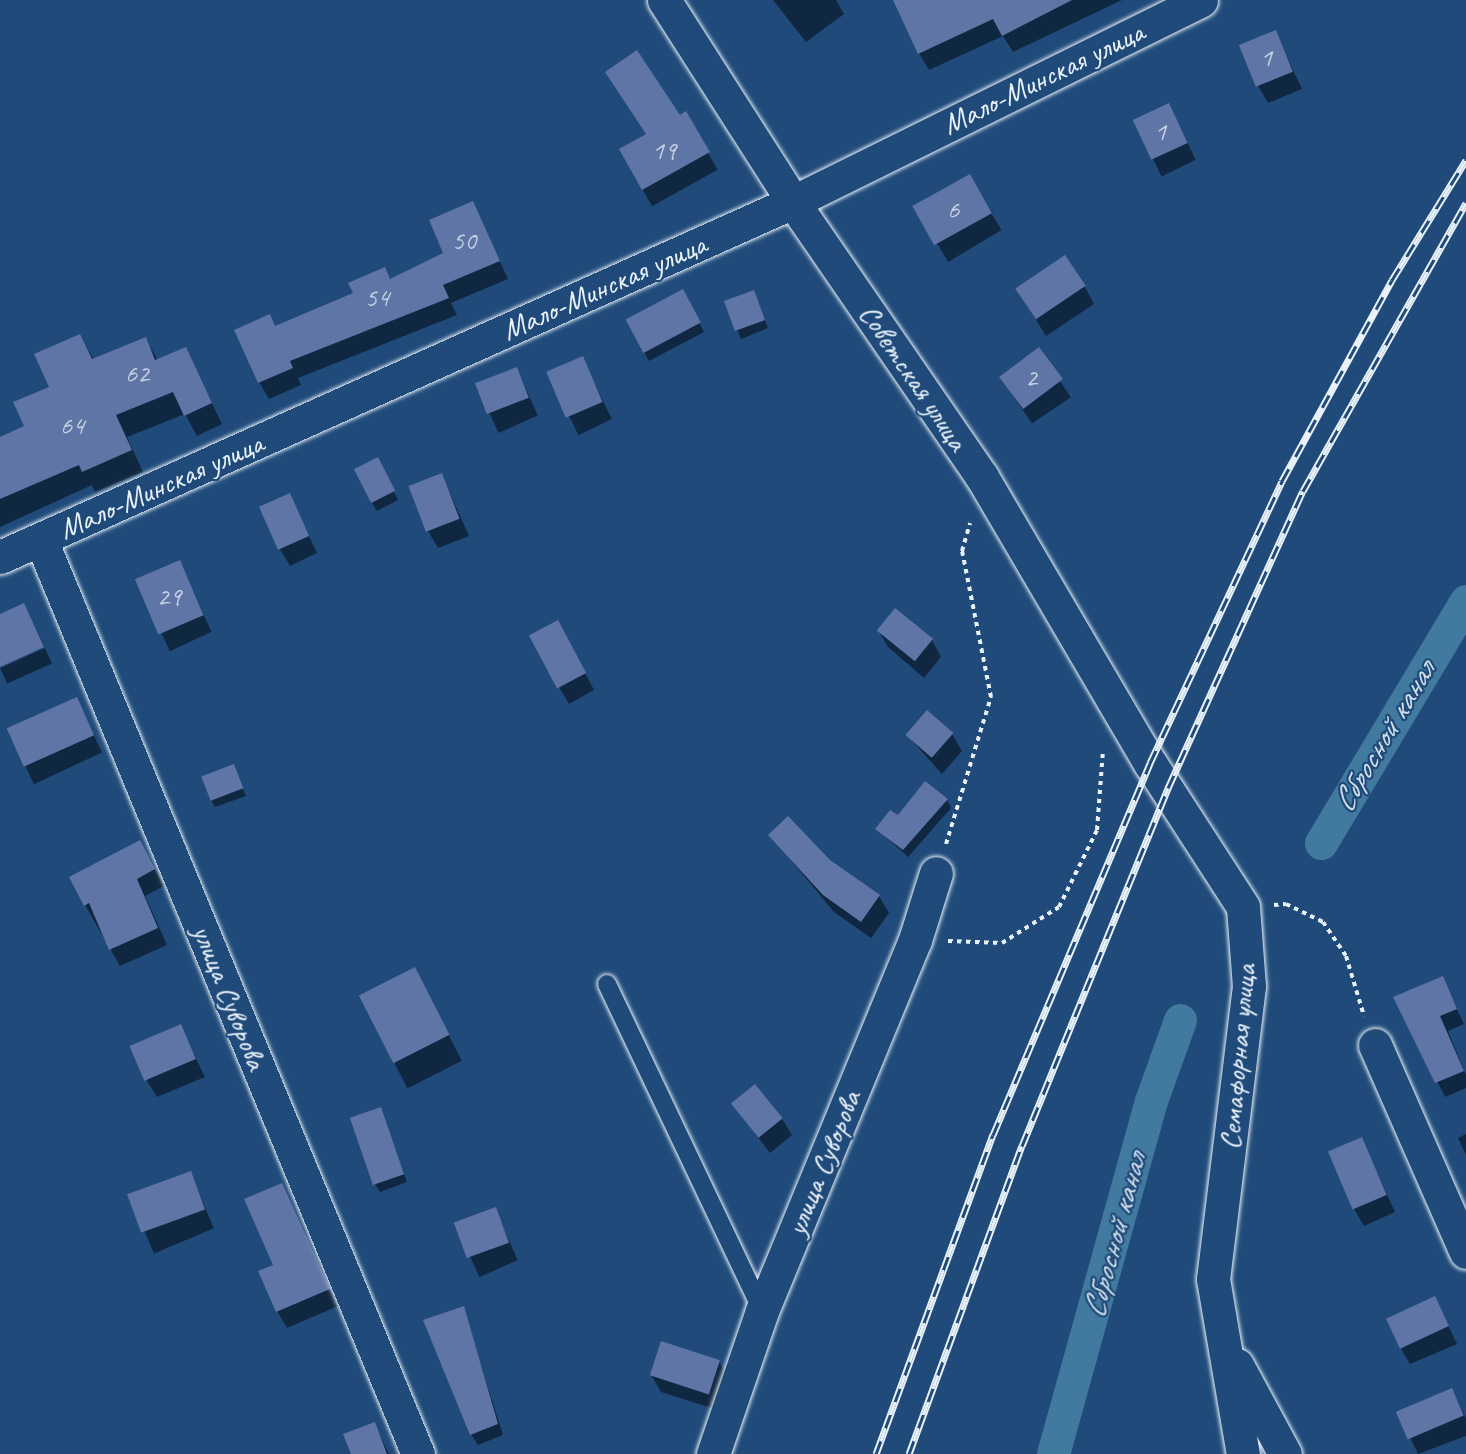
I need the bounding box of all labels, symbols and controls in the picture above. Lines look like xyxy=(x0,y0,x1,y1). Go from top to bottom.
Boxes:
street label: Мало-Минская улица xyxy=(936,14,1150,142)
house number: 1 xyxy=(1260,42,1272,74)
house number: 1 xyxy=(1154,116,1166,148)
house number: 19 xyxy=(652,135,676,167)
house number: 6 xyxy=(947,194,959,226)
house number: 50 xyxy=(452,225,476,257)
street label: Мало-Минская улица xyxy=(496,226,712,348)
house number: 54 xyxy=(365,282,389,314)
street label: Советская улица xyxy=(851,296,977,458)
house number: 62 xyxy=(125,358,149,390)
house number: 2 xyxy=(1025,362,1037,394)
house number: 64 xyxy=(60,410,84,442)
street label: Мало-Минская улица xyxy=(53,425,269,547)
house number: 29 xyxy=(157,581,181,613)
water label: Сбросной канал xyxy=(1324,655,1444,819)
street label: улица Суворова xyxy=(185,919,275,1075)
street label: Семафорная улица xyxy=(1211,961,1263,1153)
street label: улица Суворова xyxy=(778,1085,868,1241)
water label: Сбросной канал xyxy=(1075,1150,1155,1322)

